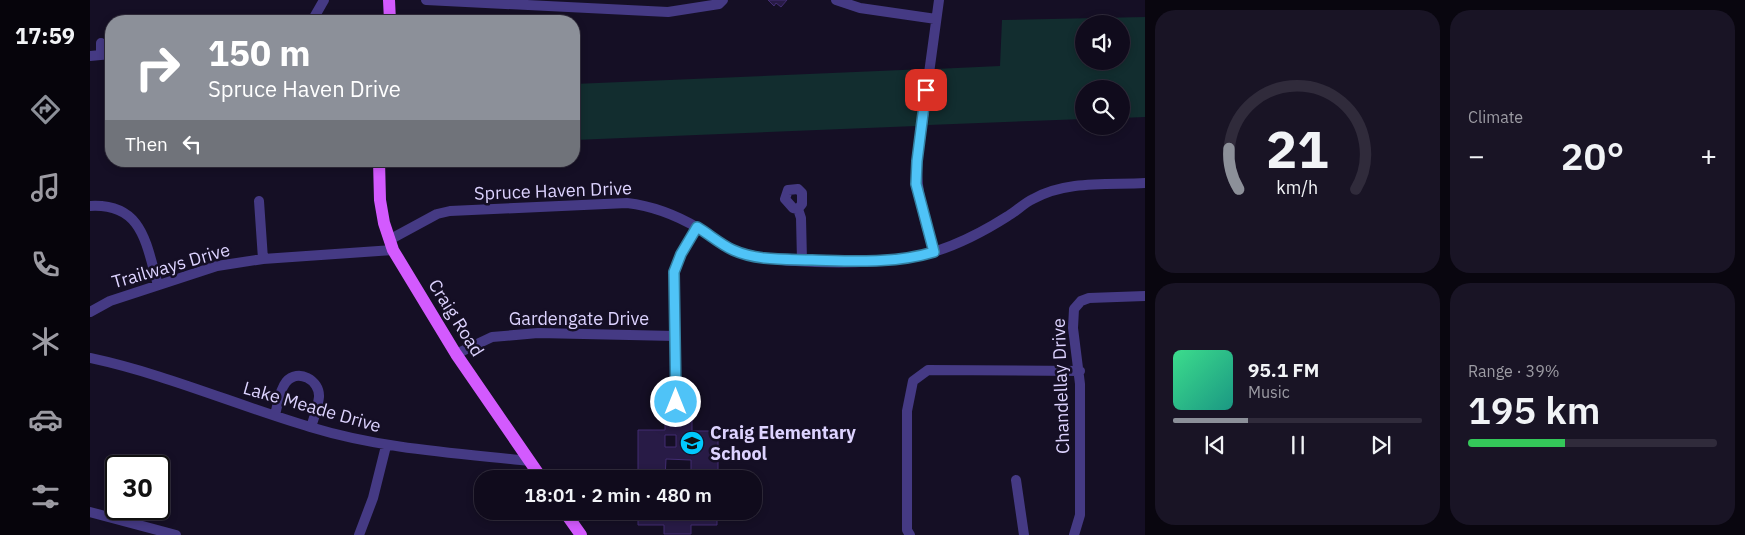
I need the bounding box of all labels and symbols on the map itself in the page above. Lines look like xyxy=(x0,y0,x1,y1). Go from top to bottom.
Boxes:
pin xyxy=(905,69,947,111)
street label: Spruce Haven Drive xyxy=(474,176,632,205)
street label: Trailways Drive xyxy=(109,238,233,293)
street label: Craig Road xyxy=(424,275,489,361)
street label: Gardengate Drive xyxy=(509,307,649,330)
street label: Chandellay Drive xyxy=(1047,318,1074,454)
position arrow xyxy=(649,375,701,427)
street label: Lake Meade Drive xyxy=(241,376,384,437)
place label: Craig Elementary School xyxy=(710,421,856,465)
school or university icon: Craig Elementary School xyxy=(679,430,705,456)
speed limit sign: 30 xyxy=(105,455,170,520)

